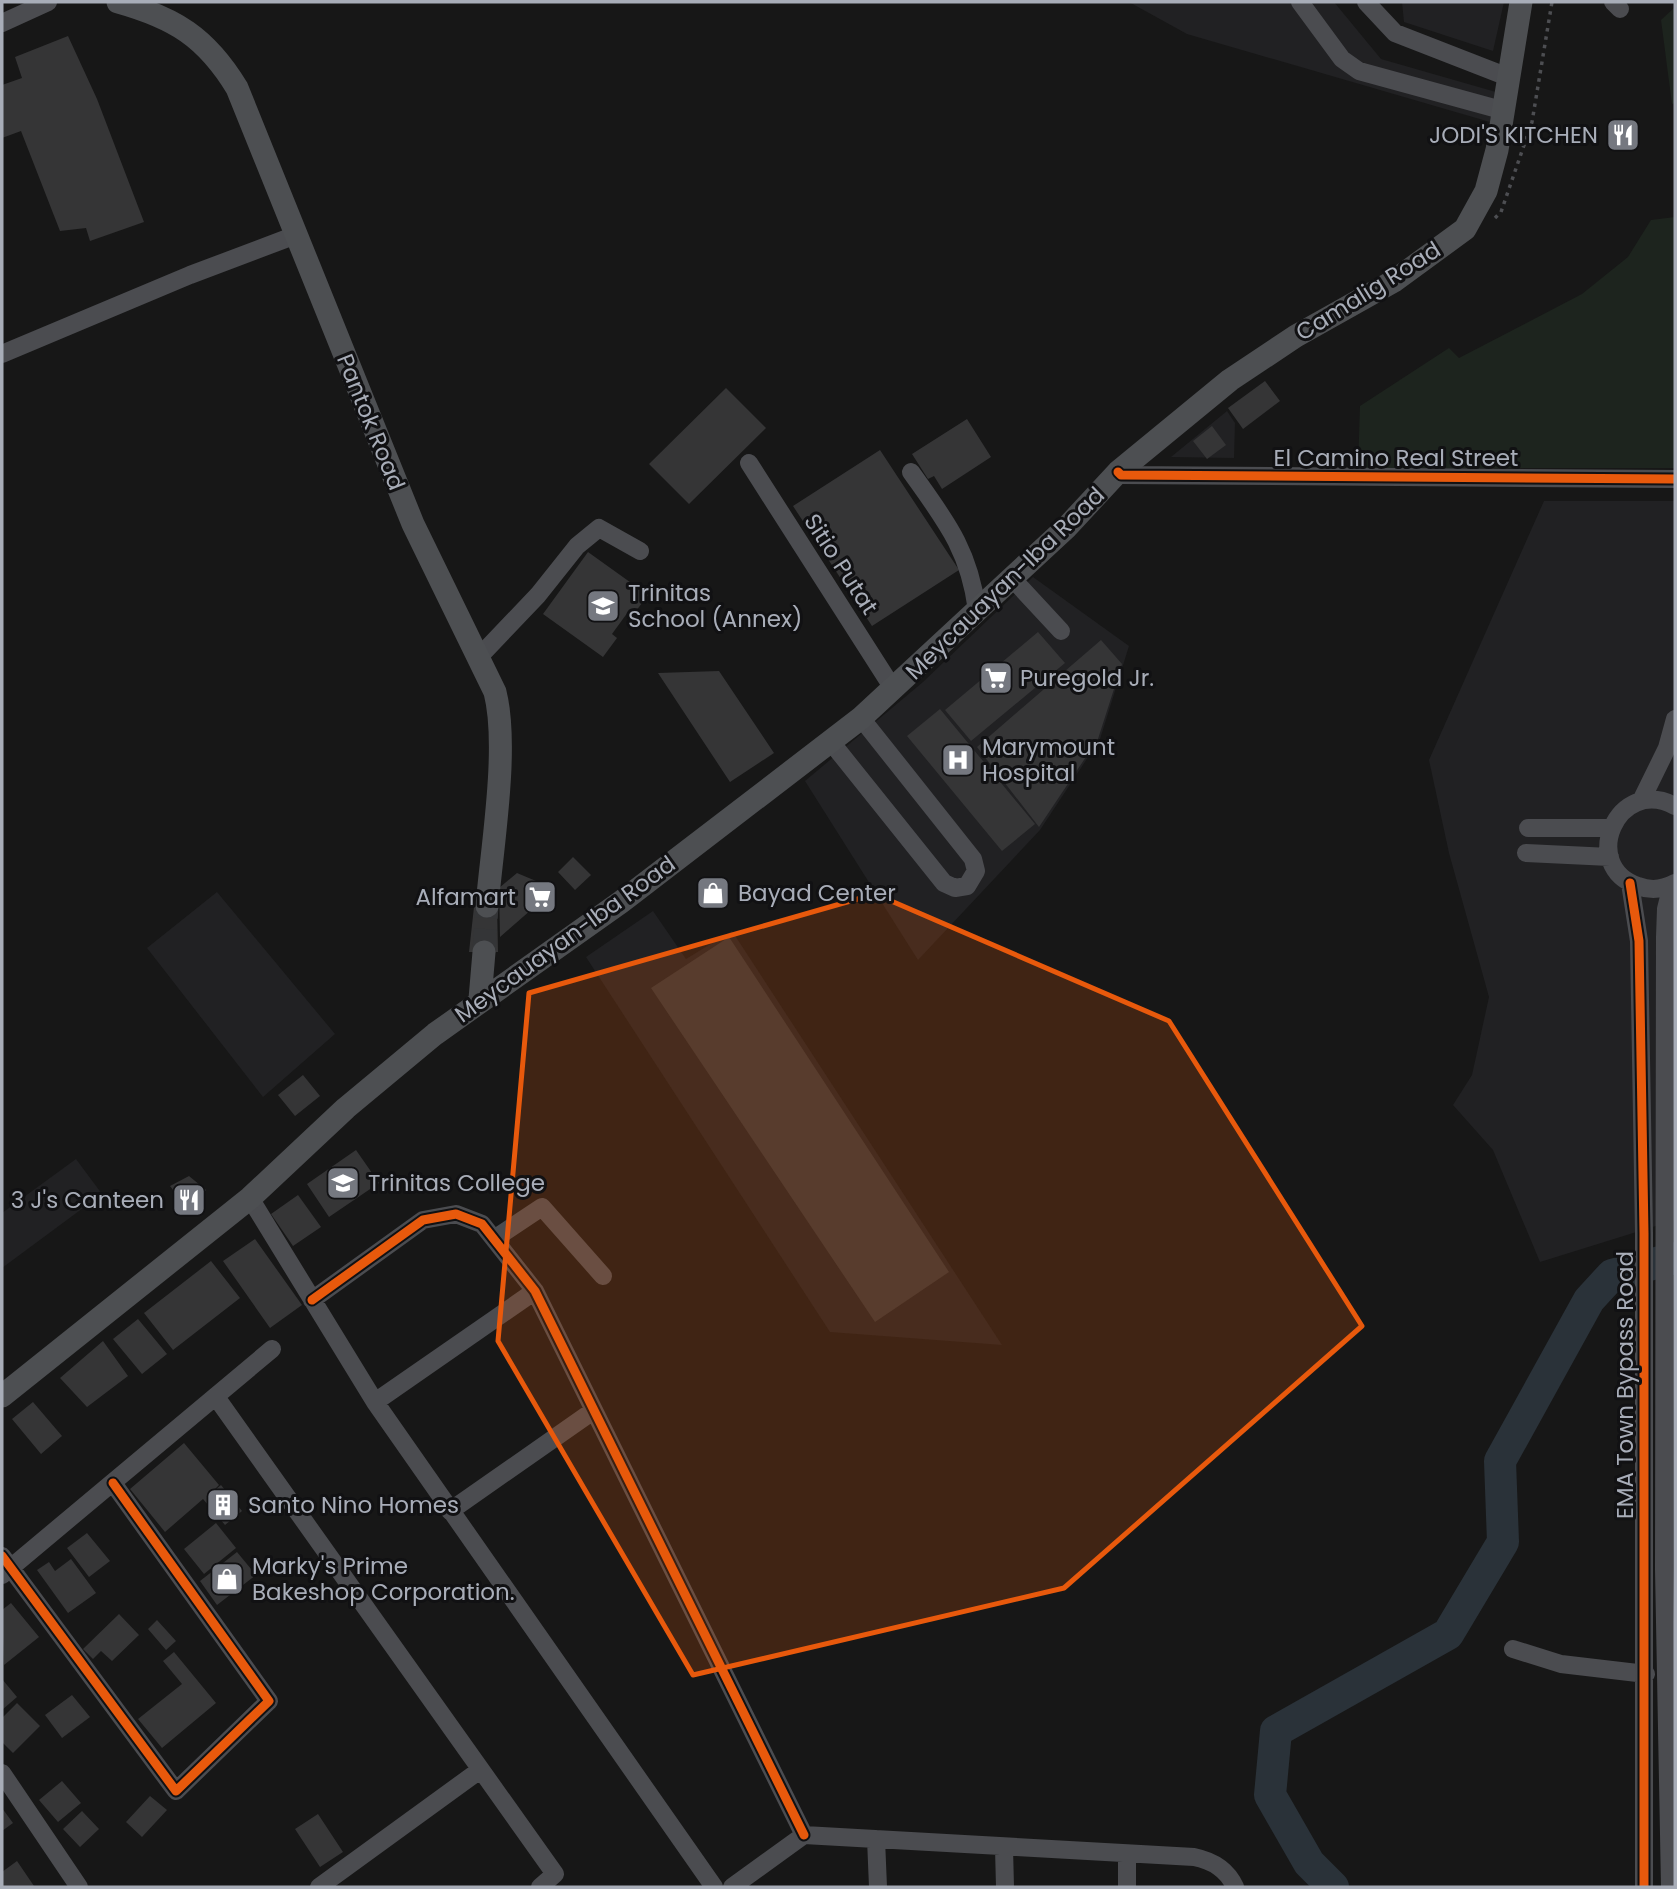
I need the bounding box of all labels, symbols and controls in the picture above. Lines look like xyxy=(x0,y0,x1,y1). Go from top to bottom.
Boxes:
restaurant icon: JODI'S KITCHEN xyxy=(1604,116,1642,154)
place label: JODI'S KITCHEN xyxy=(1429,119,1598,151)
street label: Camalig Road xyxy=(1289,234,1447,348)
street label: Pantok Road xyxy=(329,349,413,495)
street label: El Camino Real Street xyxy=(1274,442,1518,474)
street label: Meycauayan-Iba Road xyxy=(898,479,1112,687)
street label: Sitio Putat xyxy=(796,507,886,621)
place label: Trinitas School (Annex) xyxy=(628,577,803,635)
school or university icon: Trinitas School (Annex) xyxy=(584,587,622,625)
supermarket icon: Puregold Jr. xyxy=(977,659,1015,697)
place label: Puregold Jr. xyxy=(1020,662,1154,694)
place label: Marymount Hospital xyxy=(982,731,1115,789)
hospital icon: Marymount Hospital xyxy=(939,741,977,779)
street label: Meycauayan-Iba Road xyxy=(448,848,682,1030)
shop icon: Bayad Center xyxy=(694,874,732,912)
place label: Bayad Center xyxy=(738,877,896,909)
supermarket icon: Alfamart xyxy=(521,878,559,916)
place label: Alfamart xyxy=(416,881,516,913)
school or university icon: Trinitas College xyxy=(324,1164,362,1202)
place label: Trinitas College xyxy=(368,1167,545,1199)
restaurant icon: 3 J's Canteen xyxy=(170,1181,208,1219)
place label: 3 J's Canteen xyxy=(11,1184,164,1216)
street label: EMA Town Bypass Road xyxy=(1609,1251,1641,1519)
building icon: Santo Nino Homes xyxy=(204,1486,242,1524)
place label: Santo Nino Homes xyxy=(248,1489,459,1521)
place label: Marky's Prime Bakeshop Corporation. xyxy=(252,1550,515,1608)
shop icon: Marky's Prime Bakeshop Corporation. xyxy=(208,1560,246,1598)

